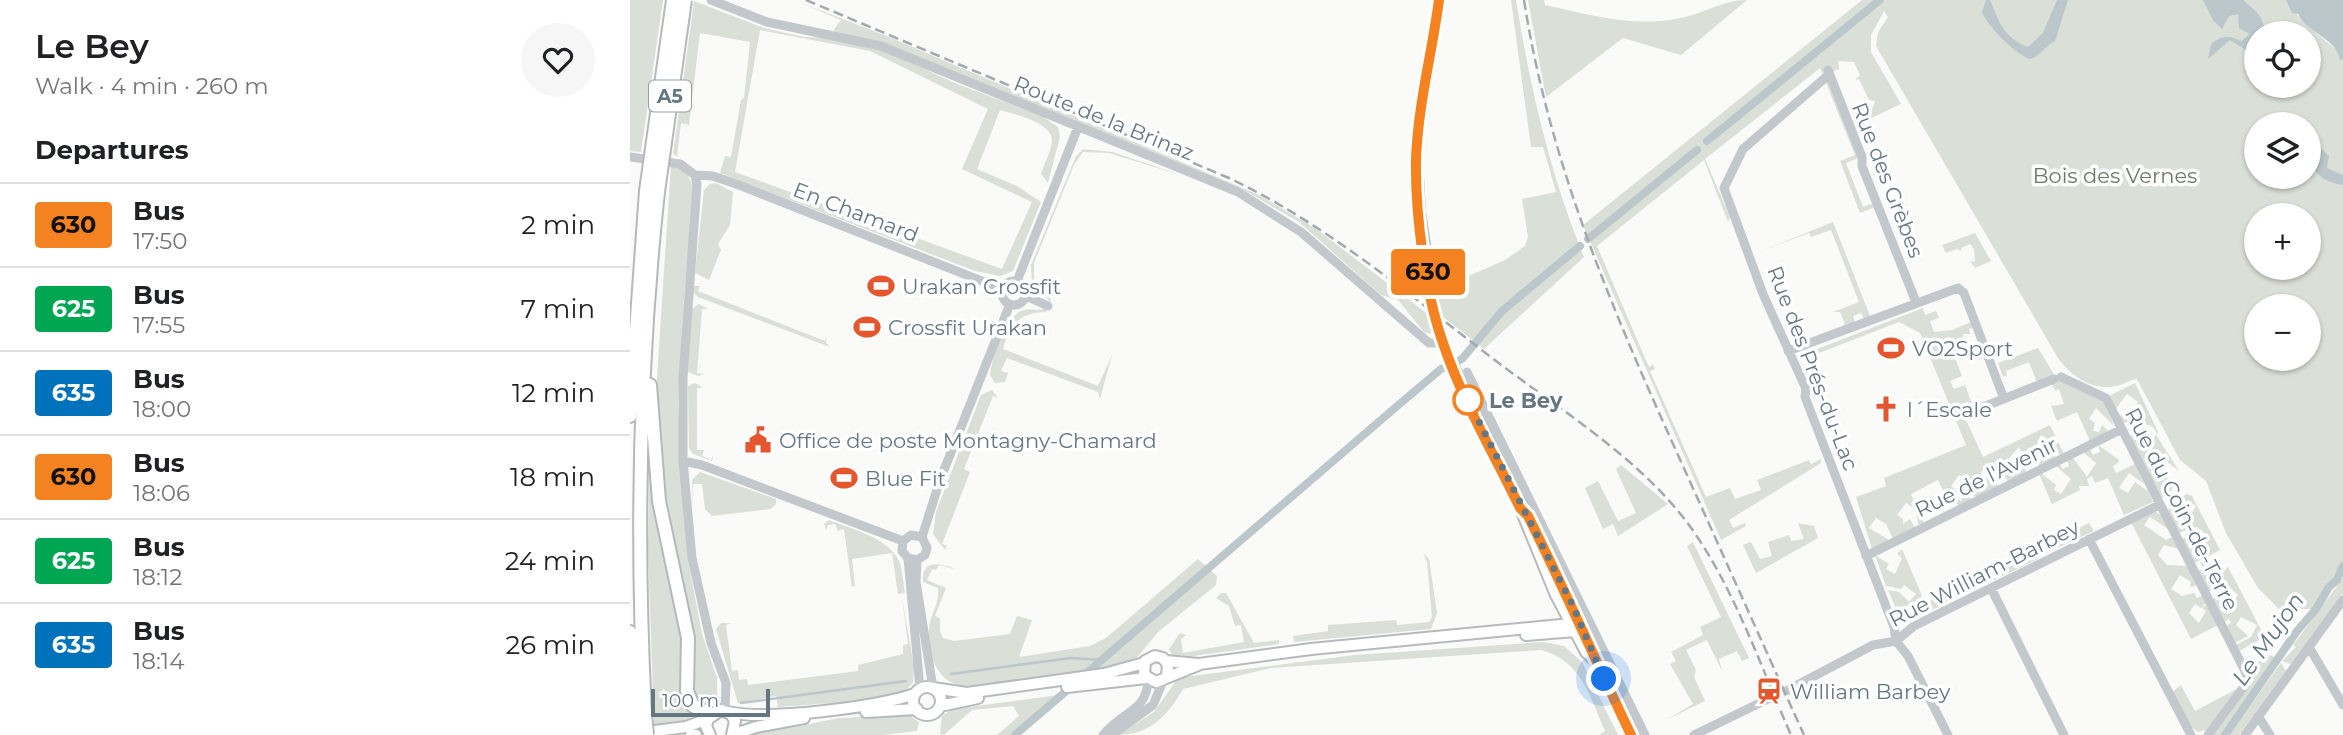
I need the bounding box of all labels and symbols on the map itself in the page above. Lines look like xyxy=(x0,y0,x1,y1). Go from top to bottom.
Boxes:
street label: Route de la Brinaz xyxy=(1010,70,1198,166)
road number: A5 xyxy=(649,80,691,111)
street label: Rue des Grèbes xyxy=(1847,99,1929,261)
park label: Bois des Vernes xyxy=(2033,163,2197,188)
street label: En Chamard xyxy=(790,177,922,247)
line badge: 630 xyxy=(1388,249,1468,295)
street label: Rue des Prés-du-Lac xyxy=(1762,262,1864,474)
sports icon: Urakan Crossfit xyxy=(866,271,896,301)
place label: Urakan Crossfit xyxy=(902,274,1061,299)
sports icon: Crossfit Urakan xyxy=(852,312,882,342)
place label: Crossfit Urakan xyxy=(888,315,1047,340)
sports icon: VO2Sport xyxy=(1876,333,1906,363)
place label: VO2Sport xyxy=(1912,336,2013,361)
marker: Le Bey xyxy=(1453,385,1483,415)
place label: Le Bey xyxy=(1489,388,1563,413)
church icon: l´Escale xyxy=(1871,394,1901,424)
place label: l´Escale xyxy=(1907,397,1992,422)
street label: Rue du Coin-de-Terre xyxy=(2120,403,2244,615)
public building icon: Office de poste Montagny-Chamard xyxy=(743,425,773,455)
place label: Office de poste Montagny-Chamard xyxy=(779,428,1157,453)
street label: Rue de l'Avenir xyxy=(1911,432,2061,522)
sports icon: Blue Fit xyxy=(829,463,859,493)
place label: Blue Fit xyxy=(865,466,946,491)
street label: Rue William-Barbey xyxy=(1885,514,2084,632)
water label: Le Mujon xyxy=(2226,587,2310,691)
your location xyxy=(1586,661,1621,696)
station icon: William Barbey xyxy=(1754,676,1784,706)
place label: William Barbey xyxy=(1790,679,1951,704)
scale bar xyxy=(651,686,770,718)

